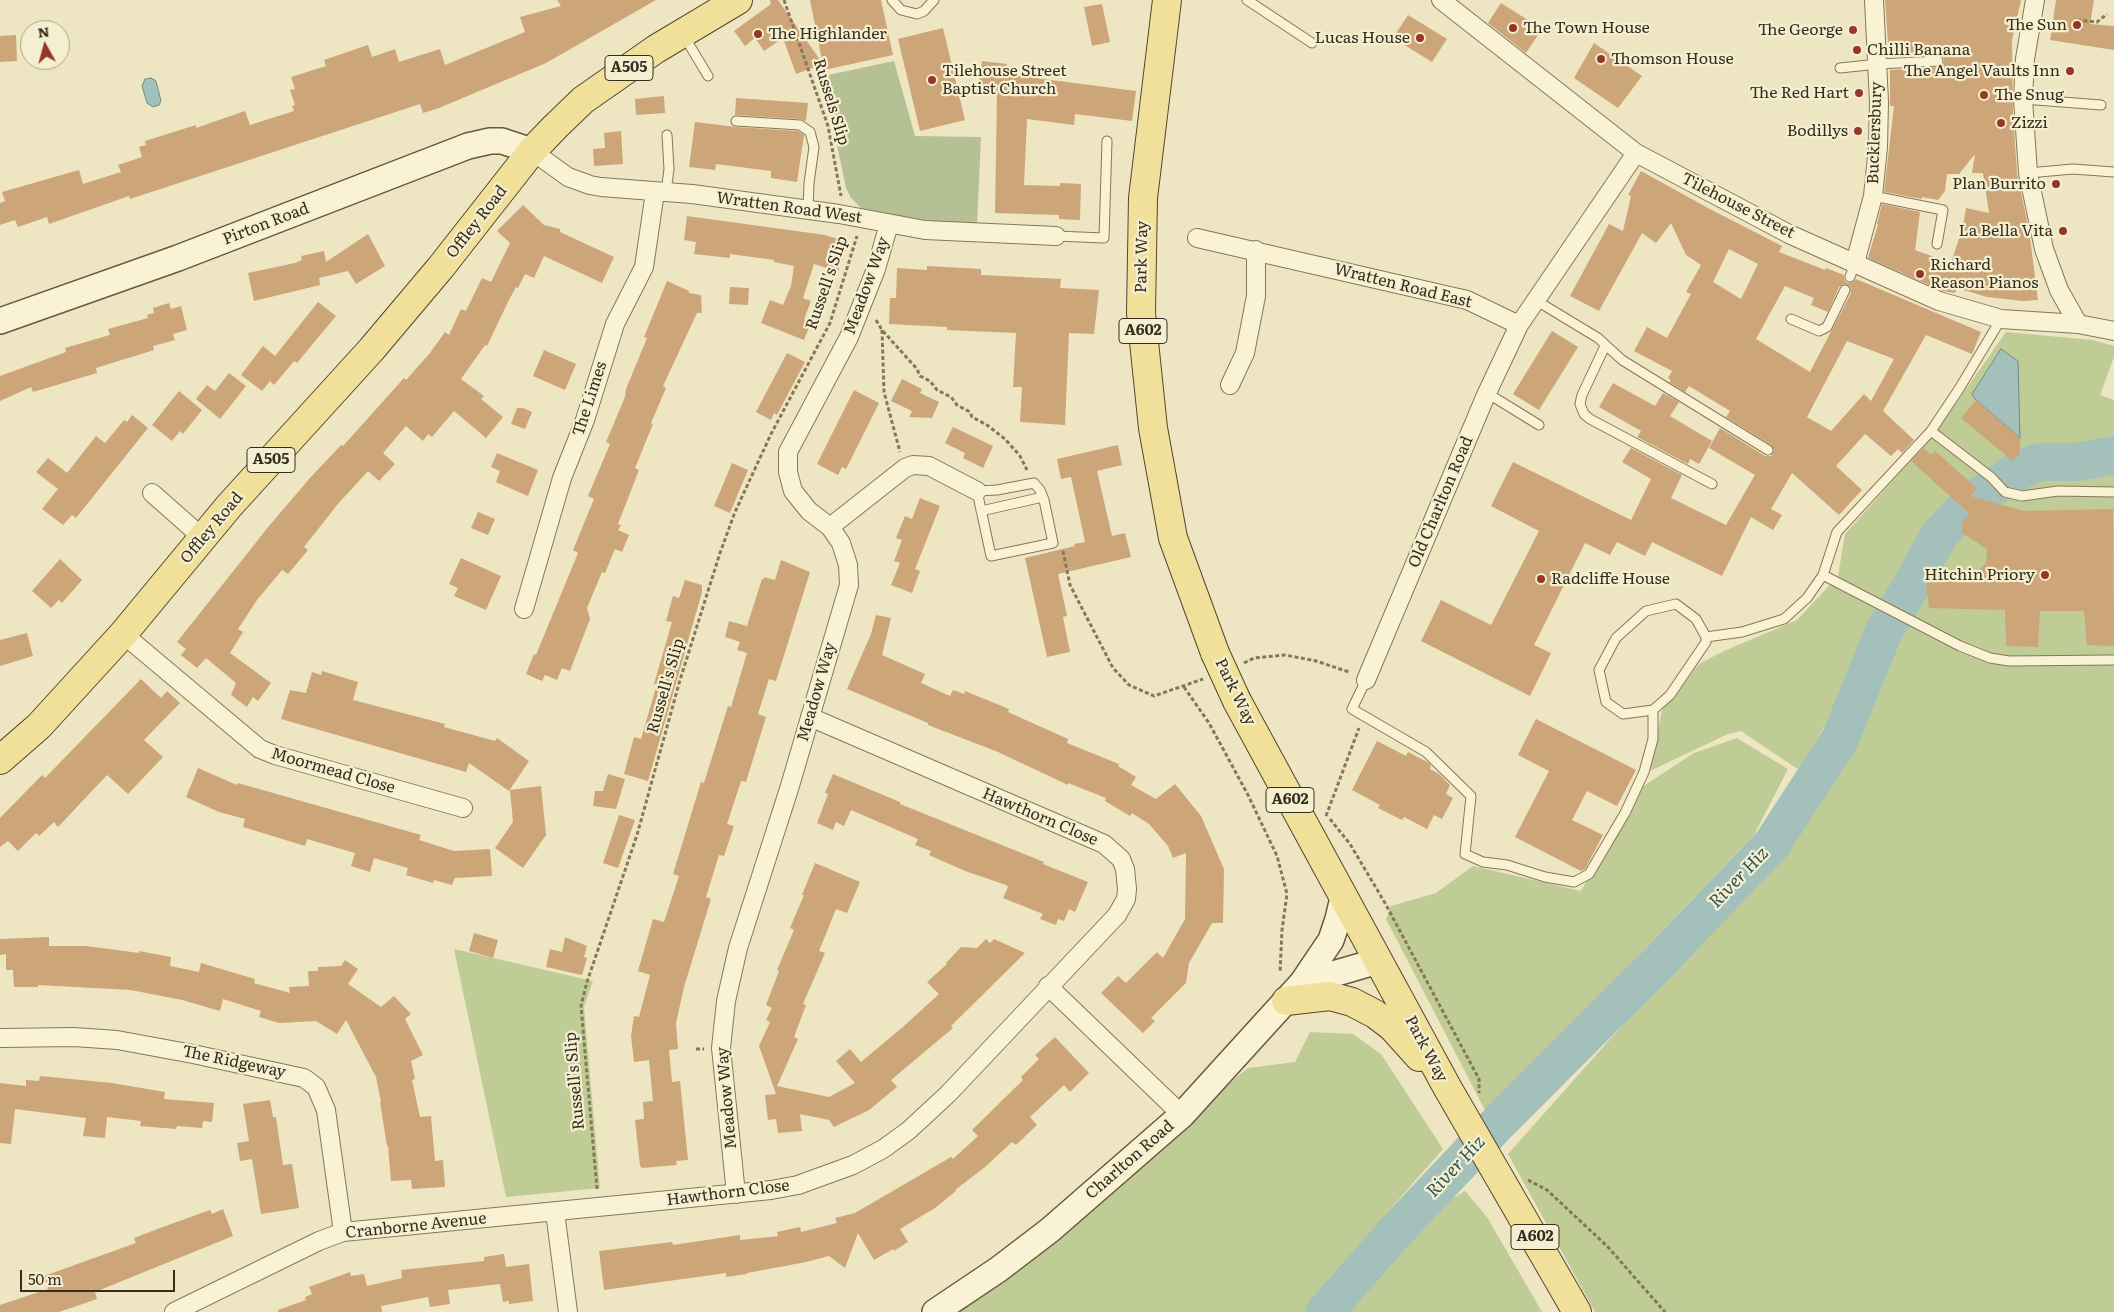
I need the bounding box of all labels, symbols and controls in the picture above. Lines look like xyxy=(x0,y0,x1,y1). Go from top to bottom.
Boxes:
place label: The Sun xyxy=(2006,15,2067,35)
place label: The Town House xyxy=(1523,18,1650,38)
marker: The Sun xyxy=(2071,19,2083,31)
north arrow xyxy=(20,20,70,70)
text: N xyxy=(36,20,50,42)
place label: The George xyxy=(1758,20,1843,40)
marker: The Town House xyxy=(1507,22,1519,34)
place label: The Highlander xyxy=(768,24,887,44)
marker: The George xyxy=(1847,24,1859,36)
marker: The Highlander xyxy=(752,28,764,40)
place label: Lucas House xyxy=(1315,28,1410,48)
marker: Lucas House xyxy=(1414,32,1426,44)
place label: Chilli Banana xyxy=(1867,40,1970,60)
marker: Chilli Banana xyxy=(1851,44,1863,56)
place label: Thomson House xyxy=(1611,49,1734,69)
marker: Thomson House xyxy=(1595,53,1607,65)
road number: A505 xyxy=(605,56,653,80)
street label: Russels Slip xyxy=(809,56,853,148)
place label: Tilehouse Street Baptist Church xyxy=(942,61,1067,99)
place label: The Angel Vaults Inn xyxy=(1903,61,2060,81)
marker: The Angel Vaults Inn xyxy=(2064,65,2076,77)
marker: Tilehouse Street Baptist Church xyxy=(926,74,938,86)
street label: Bucklersbury xyxy=(1864,81,1886,185)
place label: The Red Hart xyxy=(1750,83,1849,103)
place label: The Snug xyxy=(1994,85,2064,105)
marker: The Red Hart xyxy=(1853,87,1865,99)
marker: The Snug xyxy=(1978,89,1990,101)
place label: Zizzi xyxy=(2011,113,2048,133)
marker: Zizzi xyxy=(1995,117,2007,129)
place label: Bodillys xyxy=(1787,121,1848,141)
marker: Bodillys xyxy=(1852,125,1864,137)
street label: Tilehouse Street xyxy=(1678,169,1798,243)
place label: Plan Burrito xyxy=(1952,174,2046,194)
marker: Plan Burrito xyxy=(2050,178,2062,190)
street label: Offley Road xyxy=(443,182,511,262)
street label: Wratten Road West xyxy=(715,188,863,228)
street label: Pirton Road xyxy=(220,199,312,249)
street label: Park Way xyxy=(1132,221,1152,293)
place label: La Bella Vita xyxy=(1958,221,2053,241)
marker: La Bella Vita xyxy=(2057,225,2069,237)
street label: Russell's Slip xyxy=(802,233,852,333)
street label: Meadow Way xyxy=(840,235,894,337)
place label: Richard Reason Pianos xyxy=(1930,255,2038,293)
street label: Wratten Road East xyxy=(1332,260,1474,312)
marker: Richard Reason Pianos xyxy=(1914,268,1926,280)
road number: A602 xyxy=(1119,318,1167,344)
street label: The Limes xyxy=(569,359,611,439)
street label: Old Charlton Road xyxy=(1405,433,1477,571)
road number: A505 xyxy=(247,448,295,472)
street label: Offley Road xyxy=(177,488,247,568)
place label: Hitchin Priory xyxy=(1924,565,2035,585)
place label: Radcliffe House xyxy=(1551,569,1670,589)
marker: Hitchin Priory xyxy=(2039,569,2051,581)
marker: Radcliffe House xyxy=(1535,573,1547,585)
street label: Russell's Slip xyxy=(643,636,689,736)
street label: Meadow Way xyxy=(794,640,840,744)
street label: Park Way xyxy=(1210,655,1260,729)
street label: Moormead Close xyxy=(269,744,397,798)
street label: Hawthorn Close xyxy=(979,784,1101,850)
road number: A602 xyxy=(1266,788,1314,812)
water label: River Hiz xyxy=(1705,843,1773,913)
street label: Park Way xyxy=(1401,1012,1451,1086)
street label: Russell's Slip xyxy=(561,1031,589,1131)
street label: The Ridgeway xyxy=(181,1042,287,1082)
street label: Meadow Way xyxy=(713,1046,741,1150)
street label: Charlton Road xyxy=(1082,1116,1178,1204)
water label: River Hiz xyxy=(1422,1132,1490,1202)
street label: Hawthorn Close xyxy=(665,1176,791,1210)
street label: Cranborne Avenue xyxy=(344,1209,488,1243)
road number: A602 xyxy=(1511,1224,1559,1250)
scale bar xyxy=(22,1260,178,1292)
text: 50 m xyxy=(28,1267,62,1290)

